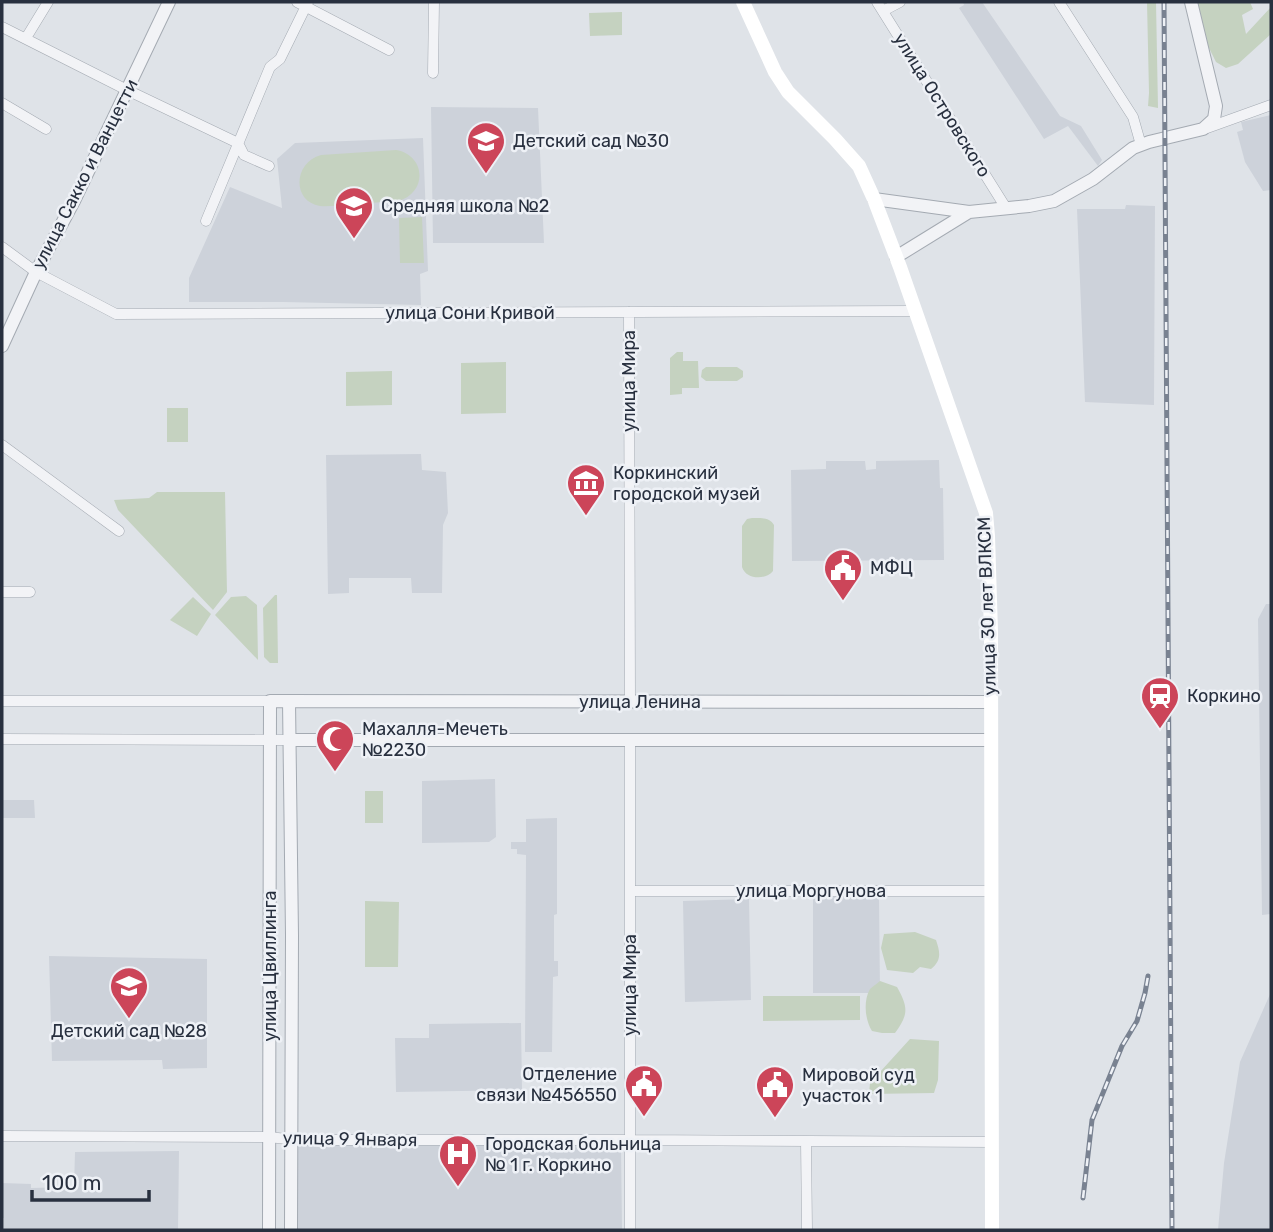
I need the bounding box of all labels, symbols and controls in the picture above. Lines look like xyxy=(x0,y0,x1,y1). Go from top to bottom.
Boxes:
street label: улица Островского xyxy=(889,29,995,181)
street label: улица Сакко и Ванцетти xyxy=(27,75,143,273)
school or university icon: Детский сад №30 xyxy=(465,120,507,175)
place label: Детский сад №30 xyxy=(513,130,669,152)
school or university icon: Средняя школа №2 xyxy=(333,185,375,240)
place label: Средняя школа №2 xyxy=(381,195,549,217)
street label: улица Сони Кривой xyxy=(385,302,555,324)
street label: улица Мира xyxy=(618,330,640,432)
museum icon: Коркинский городской музей xyxy=(565,462,607,517)
place label: Коркинский городской музей xyxy=(613,462,760,505)
street label: улица 30 лет ВЛКСМ xyxy=(973,516,1001,696)
public building icon: МФЦ xyxy=(822,547,864,602)
place label: МФЦ xyxy=(870,557,913,579)
station icon: Коркино xyxy=(1139,675,1181,730)
place label: Коркино xyxy=(1187,685,1261,707)
street label: улица Ленина xyxy=(579,691,701,713)
mosque icon: Махалля-Мечеть №2230 xyxy=(314,718,356,773)
place label: Махалля-Мечеть №2230 xyxy=(362,718,508,761)
street label: улица Моргунова xyxy=(736,880,886,902)
street label: улица Цвиллинга xyxy=(259,891,281,1041)
street label: улица Мира xyxy=(619,934,641,1036)
school or university icon: Детский сад №28 xyxy=(108,965,150,1020)
place label: Детский сад №28 xyxy=(51,1020,207,1042)
place label: Отделение связи №456550 xyxy=(476,1063,617,1106)
public building icon: Отделение связи №456550 xyxy=(623,1063,665,1118)
public building icon: Мировой суд участок 1 xyxy=(754,1064,796,1119)
place label: Мировой суд участок 1 xyxy=(802,1064,915,1107)
street label: улица 9 Января xyxy=(282,1127,418,1151)
hospital icon: Городская больница № 1 г. Коркино xyxy=(437,1133,479,1188)
place label: Городская больница № 1 г. Коркино xyxy=(485,1133,661,1176)
scale bar xyxy=(32,1158,149,1202)
text: 100 m xyxy=(42,1170,101,1195)

